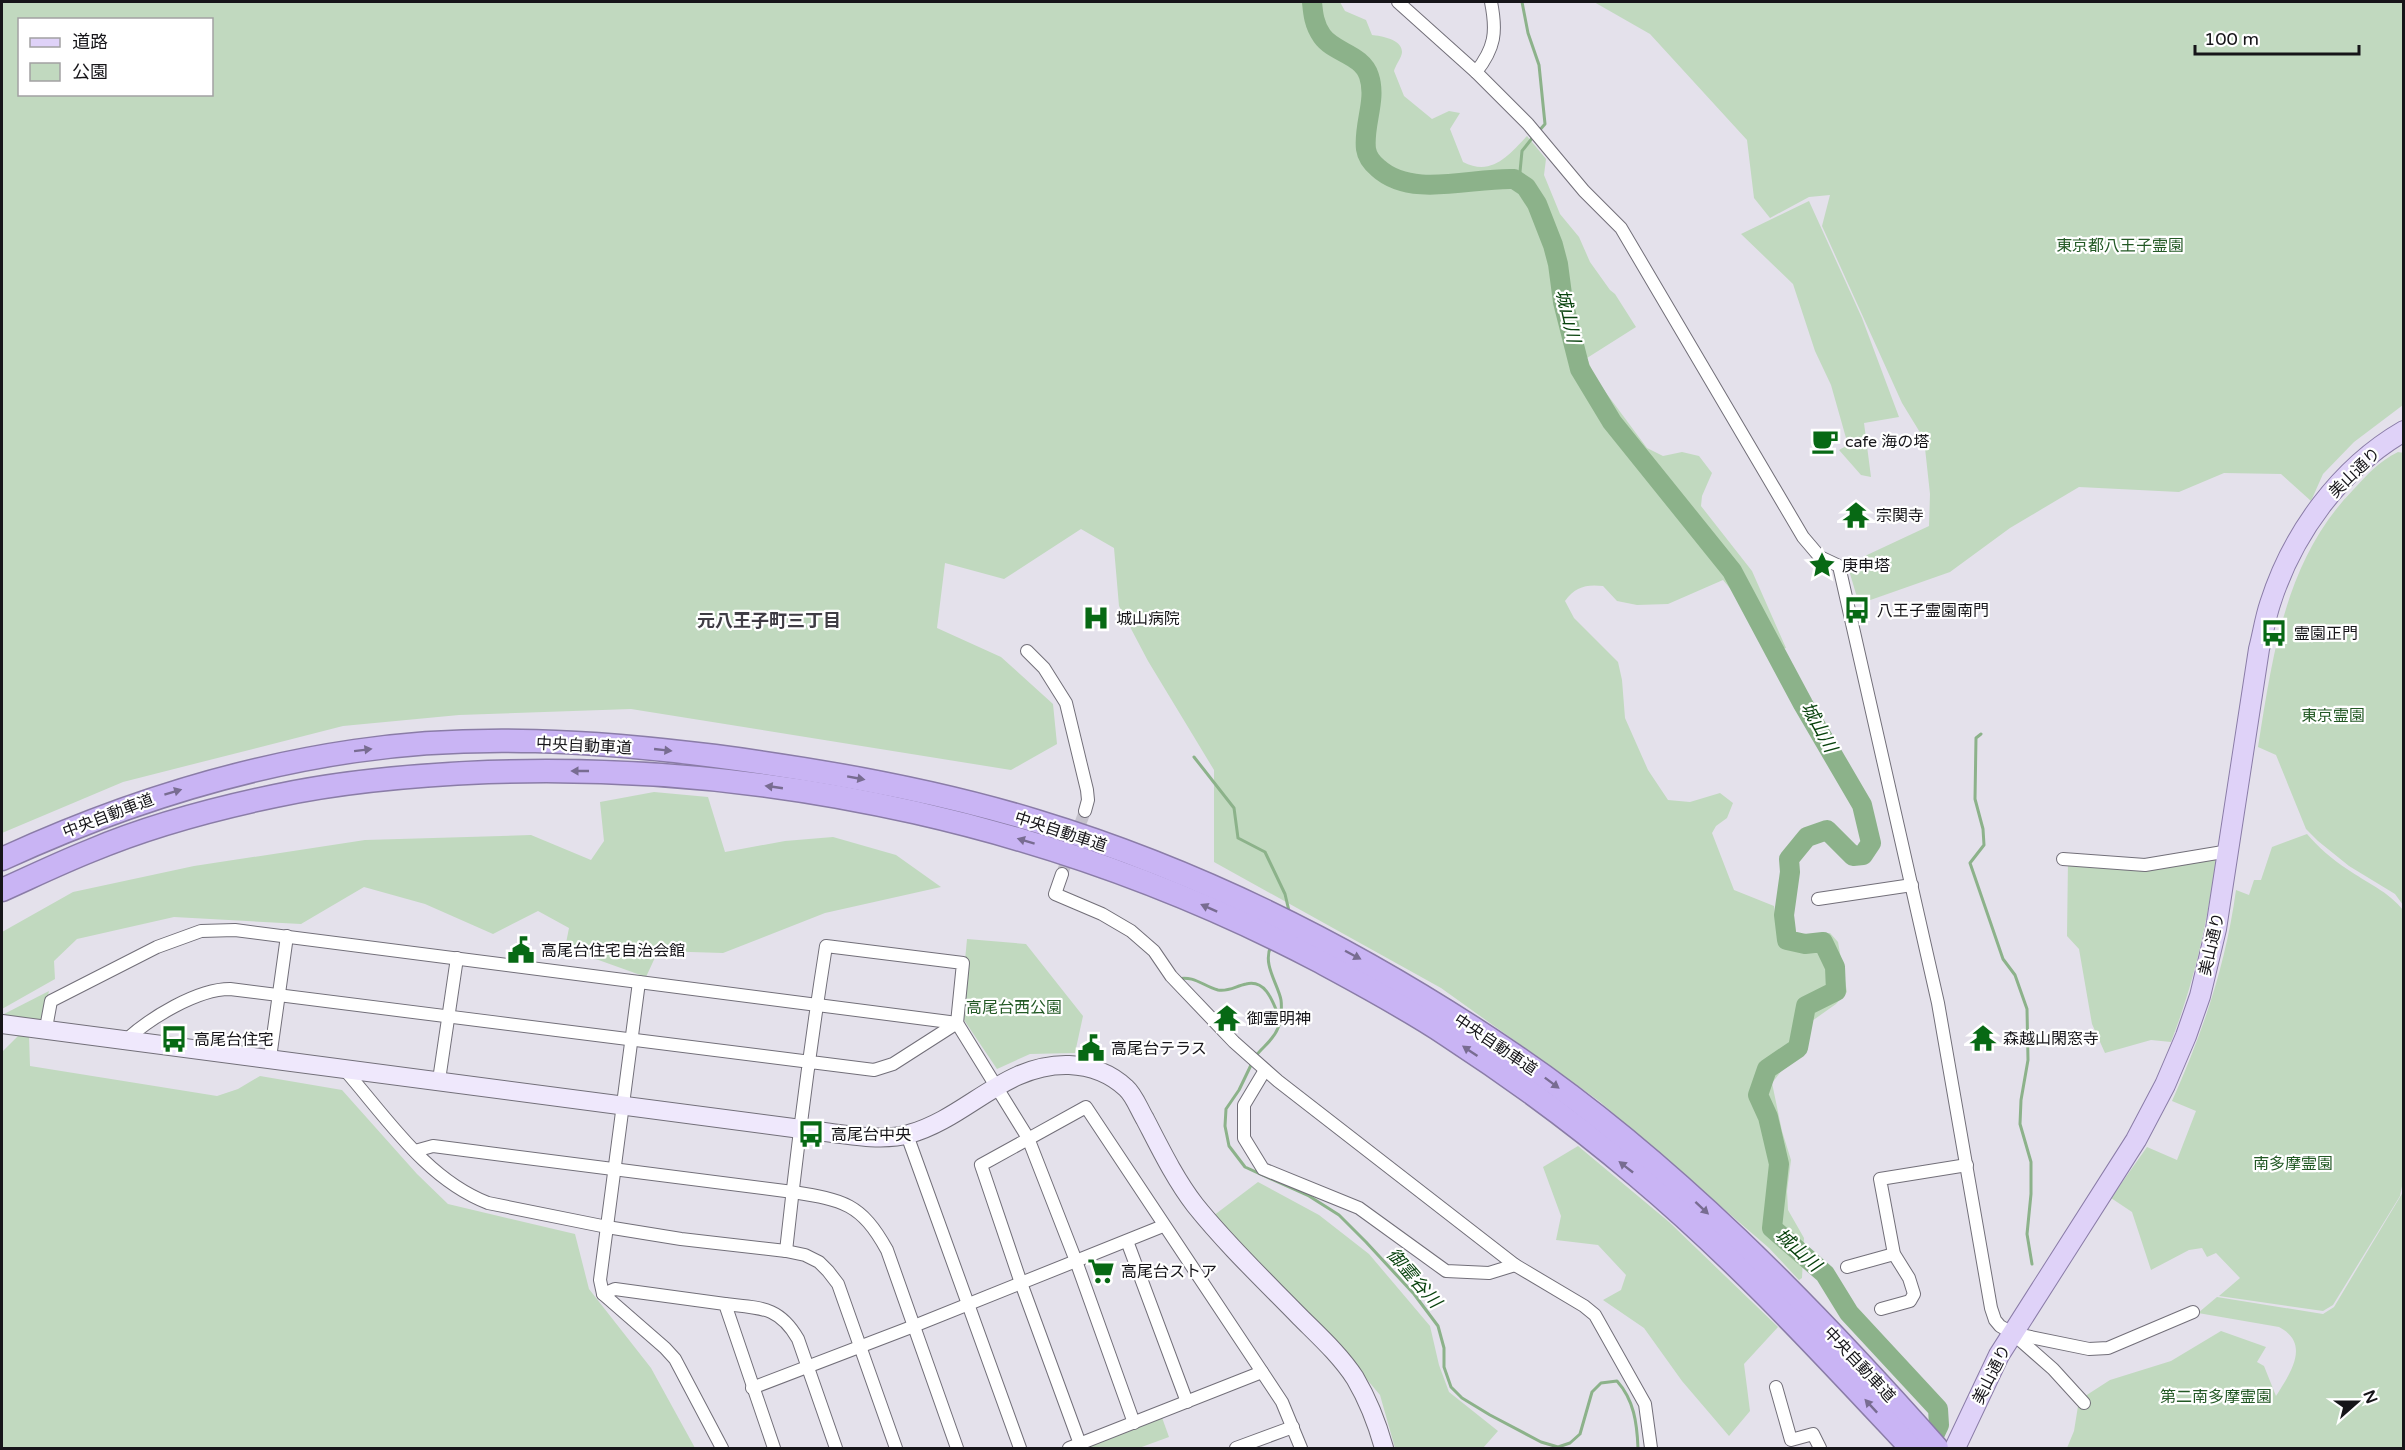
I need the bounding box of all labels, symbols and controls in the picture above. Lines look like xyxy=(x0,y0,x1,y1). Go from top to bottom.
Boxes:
legend xyxy=(18,18,213,96)
scale bar xyxy=(2195,18,2358,56)
text: 100 m xyxy=(2204,28,2259,50)
text: 道路 xyxy=(72,31,108,53)
text: 公園 xyxy=(72,61,108,83)
park label: 東京都八王子霊園 xyxy=(2056,236,2184,256)
water label: 城山川 xyxy=(1551,287,1585,347)
cafe icon: cafe 海の塔 xyxy=(1810,426,1840,456)
place label: cafe 海の塔 xyxy=(1845,432,1929,452)
street label: 美山通り xyxy=(2325,443,2385,502)
temple icon: 宗関寺 xyxy=(1841,500,1871,530)
place label: 宗関寺 xyxy=(1876,506,1924,526)
place icon: 庚申塔 xyxy=(1807,550,1837,580)
place label: 庚申塔 xyxy=(1842,556,1890,576)
bus stop icon: 八王子霊園南門 xyxy=(1842,595,1872,625)
place label: 八王子霊園南門 xyxy=(1877,601,1989,621)
hospital icon: 城山病院 xyxy=(1081,603,1111,633)
place label: 城山病院 xyxy=(1116,609,1180,629)
district label: 元八王子町三丁目 xyxy=(697,610,841,632)
bus stop icon: 霊園正門 xyxy=(2259,618,2289,648)
place label: 霊園正門 xyxy=(2294,624,2358,644)
water label: 城山川 xyxy=(1796,698,1843,758)
park label: 東京霊園 xyxy=(2301,706,2365,726)
street label: 中央自動車道 xyxy=(535,733,632,758)
one-way arrow xyxy=(354,745,373,754)
one-way arrow xyxy=(653,745,672,754)
one-way arrow xyxy=(571,766,590,776)
one-way arrow xyxy=(846,774,865,783)
one-way arrow xyxy=(765,782,784,791)
one-way arrow xyxy=(164,786,182,796)
street label: 中央自動車道 xyxy=(60,789,157,842)
street label: 中央自動車道 xyxy=(1012,808,1109,856)
one-way arrow xyxy=(1017,836,1035,845)
one-way arrow xyxy=(1200,903,1218,913)
street label: 美山通り xyxy=(2195,911,2229,978)
public building icon: 高尾台住宅自治会館 xyxy=(506,935,536,965)
place label: 高尾台住宅自治会館 xyxy=(541,941,685,961)
one-way arrow xyxy=(1344,950,1362,960)
park label: 高尾台西公園 xyxy=(966,998,1062,1018)
temple icon: 御霊明神 xyxy=(1212,1003,1242,1033)
place label: 御霊明神 xyxy=(1247,1009,1311,1029)
street label: 中央自動車道 xyxy=(1450,1010,1541,1080)
temple icon: 森越山閑窓寺 xyxy=(1968,1023,1998,1053)
bus stop icon: 高尾台住宅 xyxy=(159,1024,189,1054)
place label: 森越山閑窓寺 xyxy=(2003,1029,2099,1049)
place label: 高尾台住宅 xyxy=(194,1030,274,1050)
public building icon: 高尾台テラス xyxy=(1076,1033,1106,1063)
place label: 高尾台テラス xyxy=(1111,1039,1207,1059)
one-way arrow xyxy=(1462,1046,1478,1057)
one-way arrow xyxy=(1545,1077,1560,1089)
bus stop icon: 高尾台中央 xyxy=(796,1119,826,1149)
place label: 高尾台中央 xyxy=(831,1125,911,1145)
park label: 南多摩霊園 xyxy=(2253,1154,2333,1174)
one-way arrow xyxy=(1619,1162,1634,1174)
one-way arrow xyxy=(1695,1201,1710,1215)
water label: 城山川 xyxy=(1771,1224,1827,1278)
water label: 御霊谷川 xyxy=(1382,1244,1447,1314)
supermarket icon: 高尾台ストア xyxy=(1086,1256,1116,1286)
place label: 高尾台ストア xyxy=(1121,1262,1217,1282)
street label: 中央自動車道 xyxy=(1819,1323,1899,1407)
street label: 美山通り xyxy=(1968,1341,2015,1408)
north arrow xyxy=(2327,1372,2387,1432)
park label: 第二南多摩霊園 xyxy=(2160,1387,2272,1407)
text: N xyxy=(2358,1387,2382,1407)
one-way arrow xyxy=(1864,1398,1878,1413)

